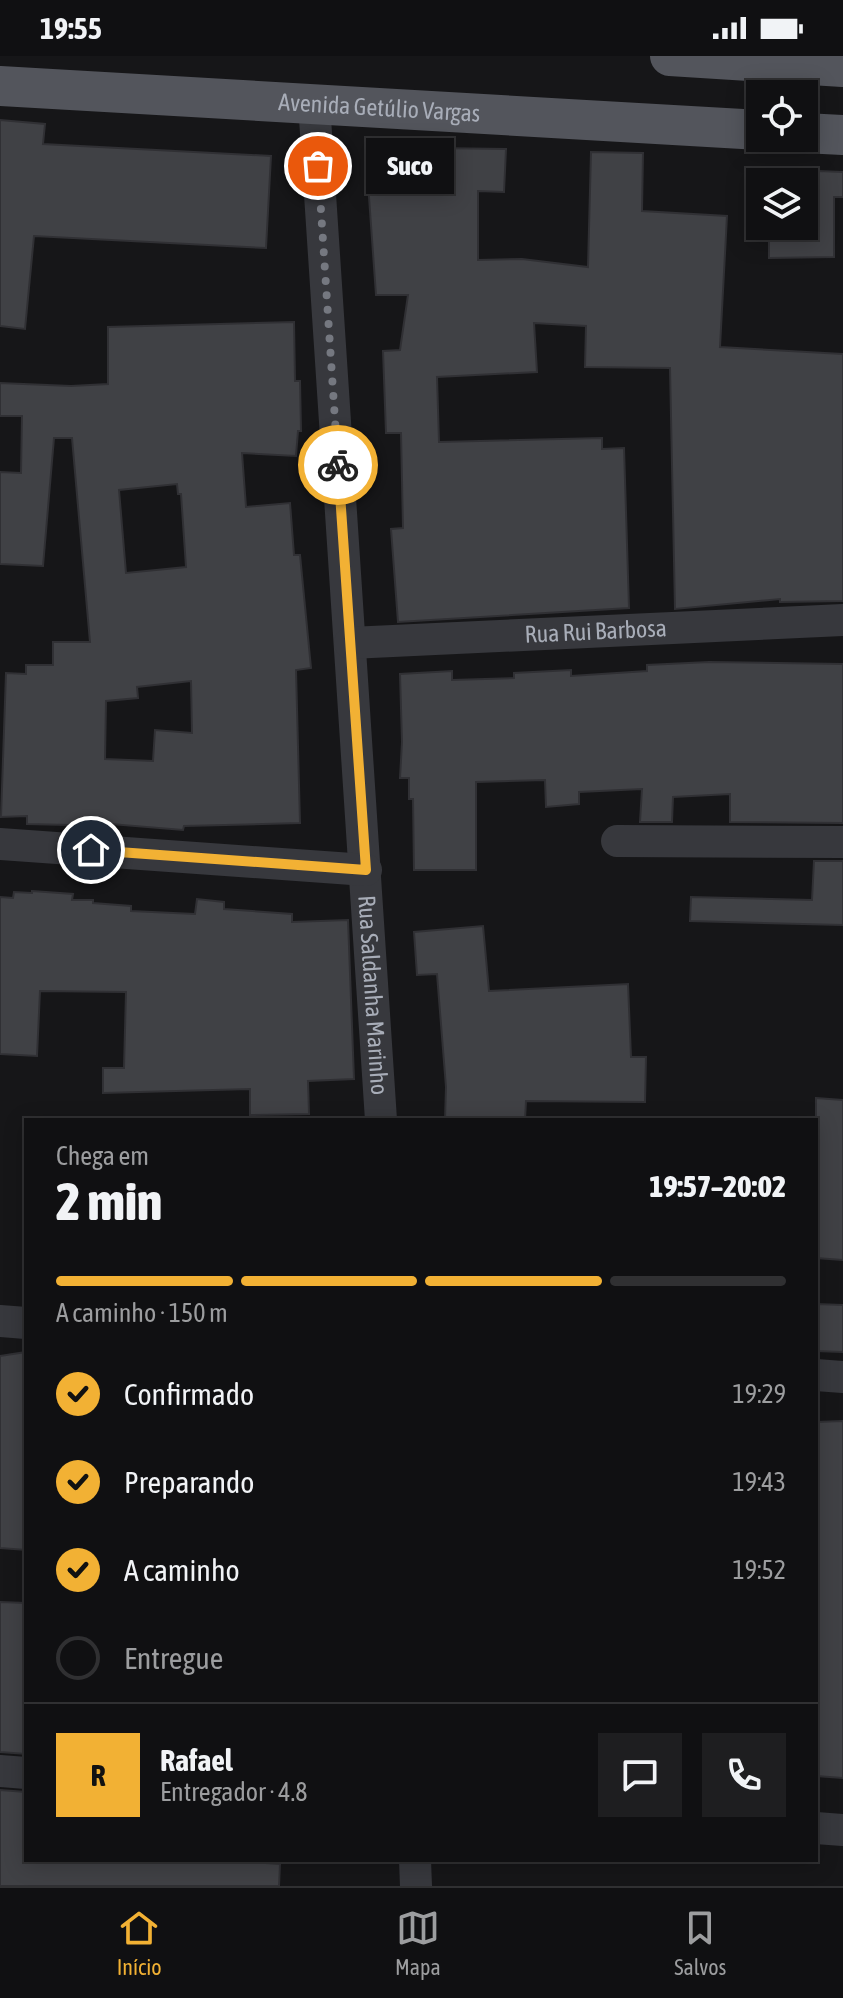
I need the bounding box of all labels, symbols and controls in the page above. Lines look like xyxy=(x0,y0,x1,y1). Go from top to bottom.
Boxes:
text: 19:55 xyxy=(40,11,102,45)
map controls xyxy=(746,80,818,240)
button: locate xyxy=(746,80,818,152)
street label: Avenida Getúlio Vargas xyxy=(278,88,481,127)
pin xyxy=(284,132,352,200)
callout: Suco xyxy=(366,138,454,194)
icon: bag xyxy=(296,144,340,188)
text: Suco xyxy=(387,151,433,181)
button: layers xyxy=(746,168,818,240)
courier xyxy=(298,425,378,505)
icon: bike xyxy=(316,443,360,487)
street label: Rua Rui Barbosa xyxy=(524,614,667,648)
pin xyxy=(57,816,125,884)
icon: home xyxy=(69,828,113,872)
street label: Rua Saldanha Marinho xyxy=(353,894,393,1096)
text: Chega em xyxy=(56,1141,149,1171)
text: 19:57–20:02 xyxy=(649,1169,786,1203)
text: 2 min xyxy=(56,1171,162,1231)
text: A caminho · 150 m xyxy=(56,1298,228,1328)
icon: check xyxy=(56,1372,100,1416)
text: Confirmado xyxy=(124,1377,254,1411)
text: 19:29 xyxy=(732,1379,786,1409)
icon: check xyxy=(56,1460,100,1504)
text: Preparando xyxy=(124,1465,254,1499)
text: 19:43 xyxy=(732,1467,786,1497)
icon: check xyxy=(56,1548,100,1592)
text: A caminho xyxy=(124,1553,240,1587)
text: 19:52 xyxy=(732,1555,786,1585)
text: Entregue xyxy=(124,1641,223,1675)
button: chat xyxy=(598,1733,682,1817)
button: phone xyxy=(702,1733,786,1817)
text: Rafael xyxy=(160,1743,233,1777)
text: R xyxy=(91,1758,106,1792)
text: Entregador · 4.8 xyxy=(160,1777,307,1807)
tab: Início xyxy=(117,1906,162,1980)
tab: Mapa xyxy=(395,1906,441,1980)
tab: Salvos xyxy=(674,1906,726,1980)

